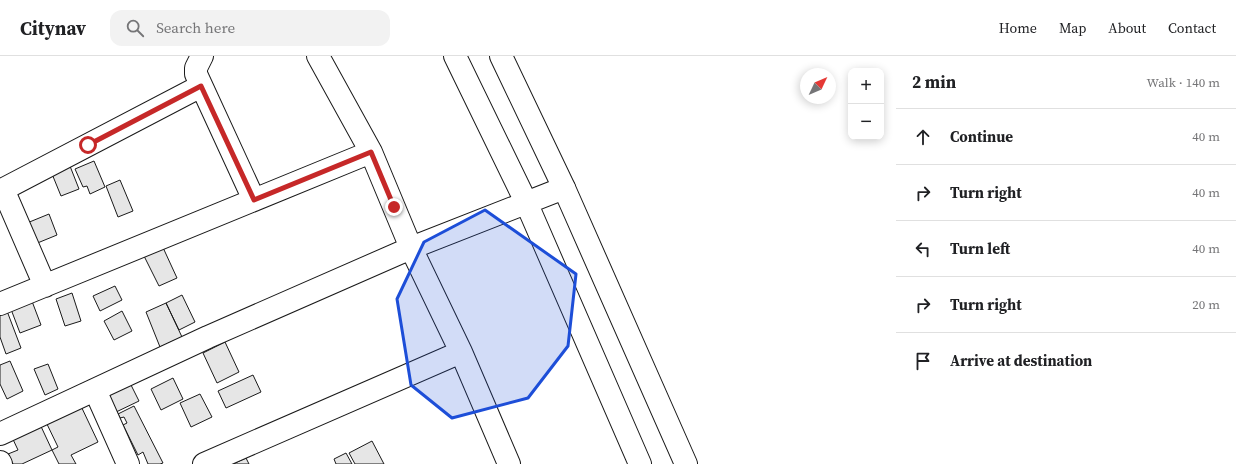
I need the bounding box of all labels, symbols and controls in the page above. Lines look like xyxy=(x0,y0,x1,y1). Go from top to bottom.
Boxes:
search box xyxy=(110,10,390,46)
text: Citynav xyxy=(20,15,86,41)
icon: search xyxy=(124,17,146,39)
text: Search here xyxy=(156,17,235,38)
text: Home xyxy=(999,18,1037,38)
text: Map xyxy=(1059,18,1086,38)
text: About xyxy=(1108,18,1146,38)
text: Contact xyxy=(1168,18,1216,38)
north arrow xyxy=(800,68,836,104)
map controls xyxy=(848,68,884,140)
button: + xyxy=(848,68,884,104)
text: 2 min xyxy=(912,70,956,94)
text: Walk · 140 m xyxy=(1147,74,1220,91)
button: − xyxy=(848,104,884,140)
icon: ahead xyxy=(912,126,934,148)
text: Continue xyxy=(950,126,1013,147)
text: 40 m xyxy=(1192,128,1220,145)
route start xyxy=(79,136,97,154)
icon: right xyxy=(912,182,934,204)
text: Turn right xyxy=(950,182,1022,203)
text: 40 m xyxy=(1192,184,1220,201)
route end xyxy=(385,198,403,216)
icon: left xyxy=(912,238,934,260)
text: Turn left xyxy=(950,238,1010,259)
text: 40 m xyxy=(1192,240,1220,257)
icon: right xyxy=(912,294,934,316)
text: Turn right xyxy=(950,294,1022,315)
text: 20 m xyxy=(1192,296,1220,313)
icon: arrive xyxy=(912,350,934,372)
text: Arrive at destination xyxy=(950,350,1092,371)

